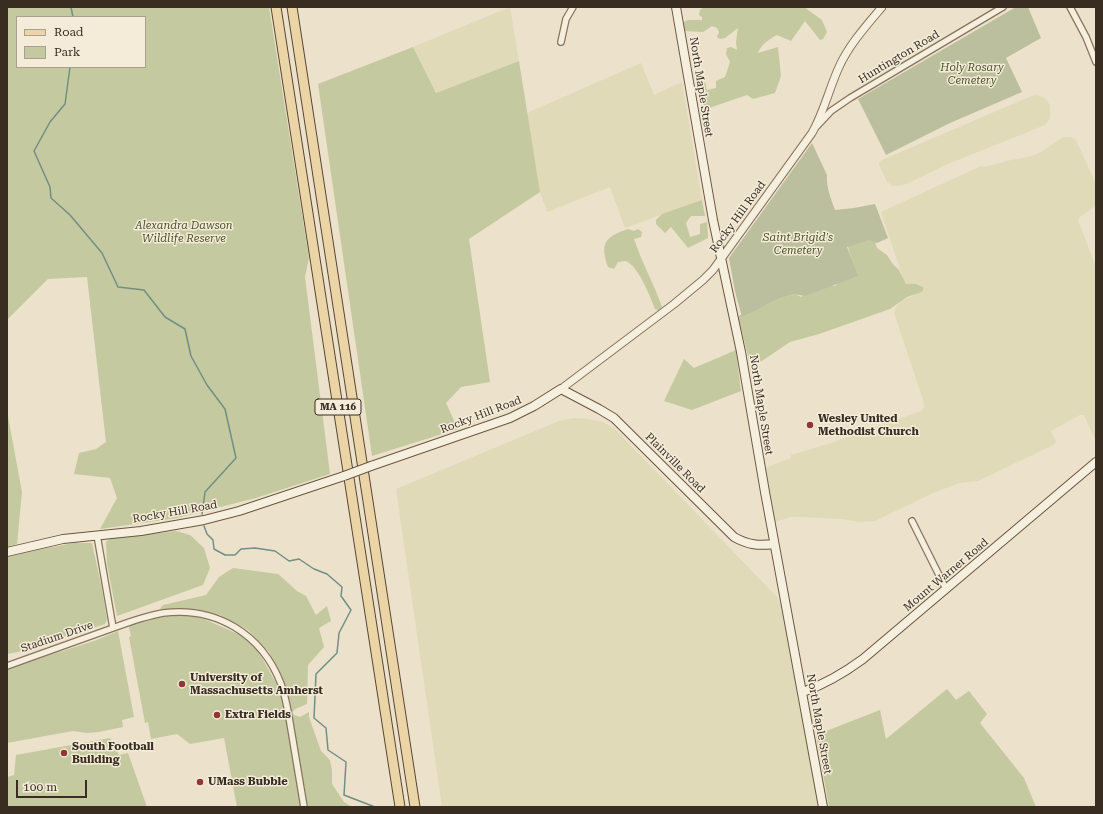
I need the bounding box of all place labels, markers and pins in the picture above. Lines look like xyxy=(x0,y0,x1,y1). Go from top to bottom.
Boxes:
place label: Wesley United Methodist Church xyxy=(818,412,919,438)
marker: Wesley United Methodist Church xyxy=(805,420,815,430)
place label: University of Massachusetts Amherst xyxy=(190,671,323,697)
marker: University of Massachusetts Amherst xyxy=(177,679,187,689)
place label: Extra Fields xyxy=(225,708,291,722)
marker: Extra Fields xyxy=(212,710,222,720)
place label: South Football Building xyxy=(72,740,154,766)
marker: South Football Building xyxy=(59,748,69,758)
place label: UMass Bubble xyxy=(208,775,288,789)
marker: UMass Bubble xyxy=(195,777,205,787)

